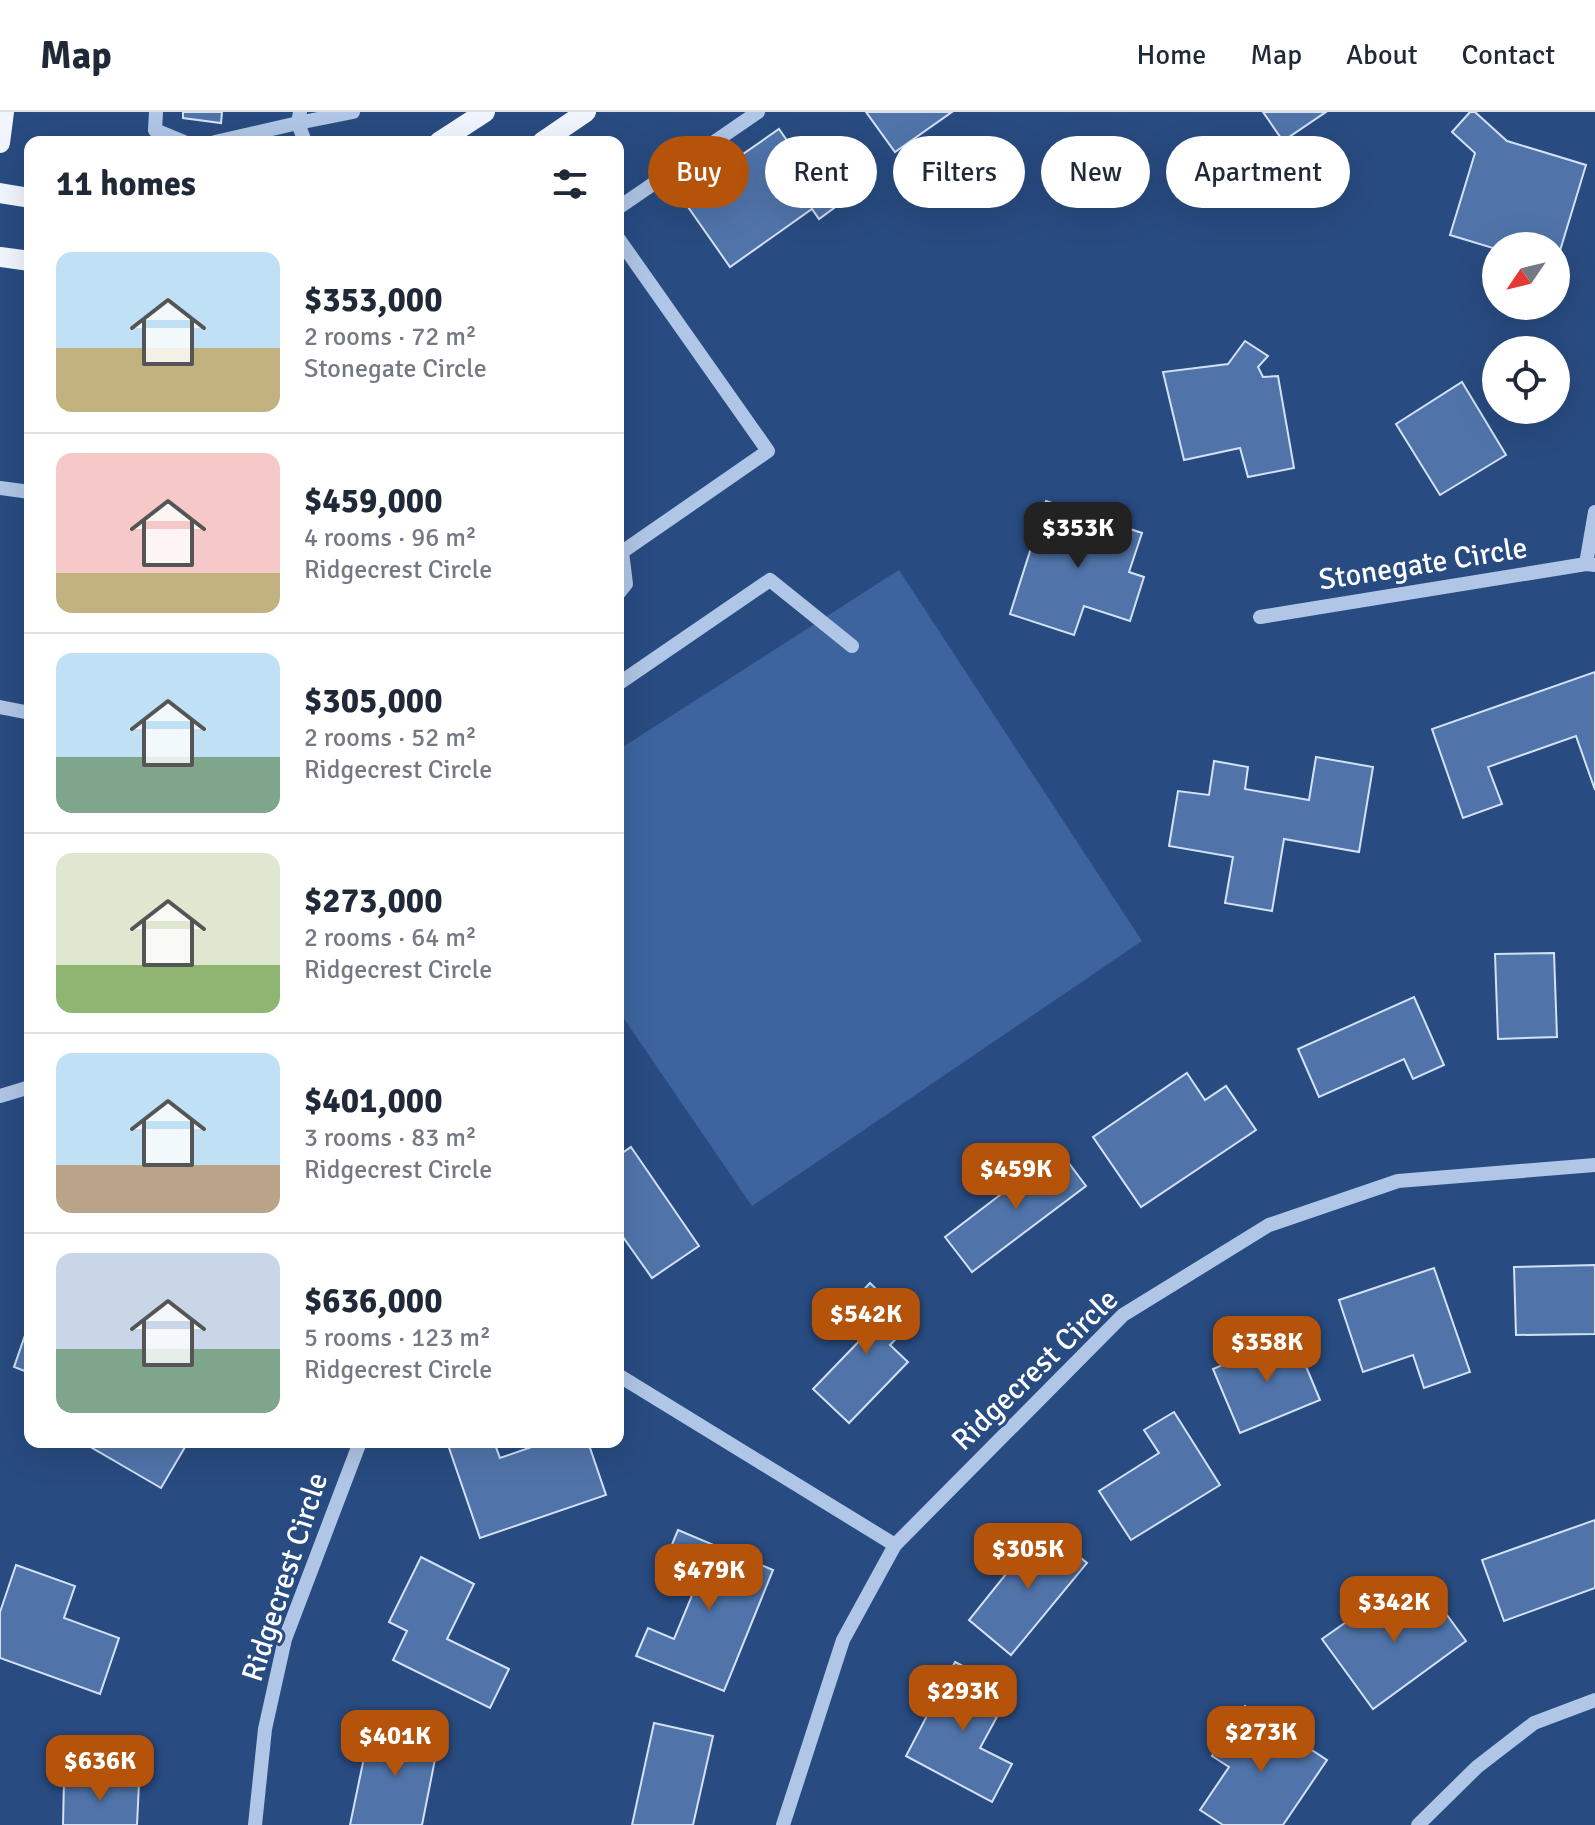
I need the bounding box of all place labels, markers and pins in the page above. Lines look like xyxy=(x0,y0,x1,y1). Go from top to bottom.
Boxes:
pin: $353K xyxy=(1022,502,1134,570)
pin: $459K xyxy=(960,1143,1072,1211)
pin: $542K xyxy=(810,1288,922,1356)
pin: $358K xyxy=(1211,1316,1323,1384)
pin: $305K xyxy=(972,1523,1084,1591)
pin: $479K xyxy=(653,1544,765,1612)
pin: $342K xyxy=(1338,1576,1450,1644)
pin: $293K xyxy=(907,1665,1019,1733)
pin: $273K xyxy=(1205,1706,1317,1774)
pin: $401K xyxy=(339,1710,451,1778)
pin: $636K xyxy=(44,1735,156,1803)

